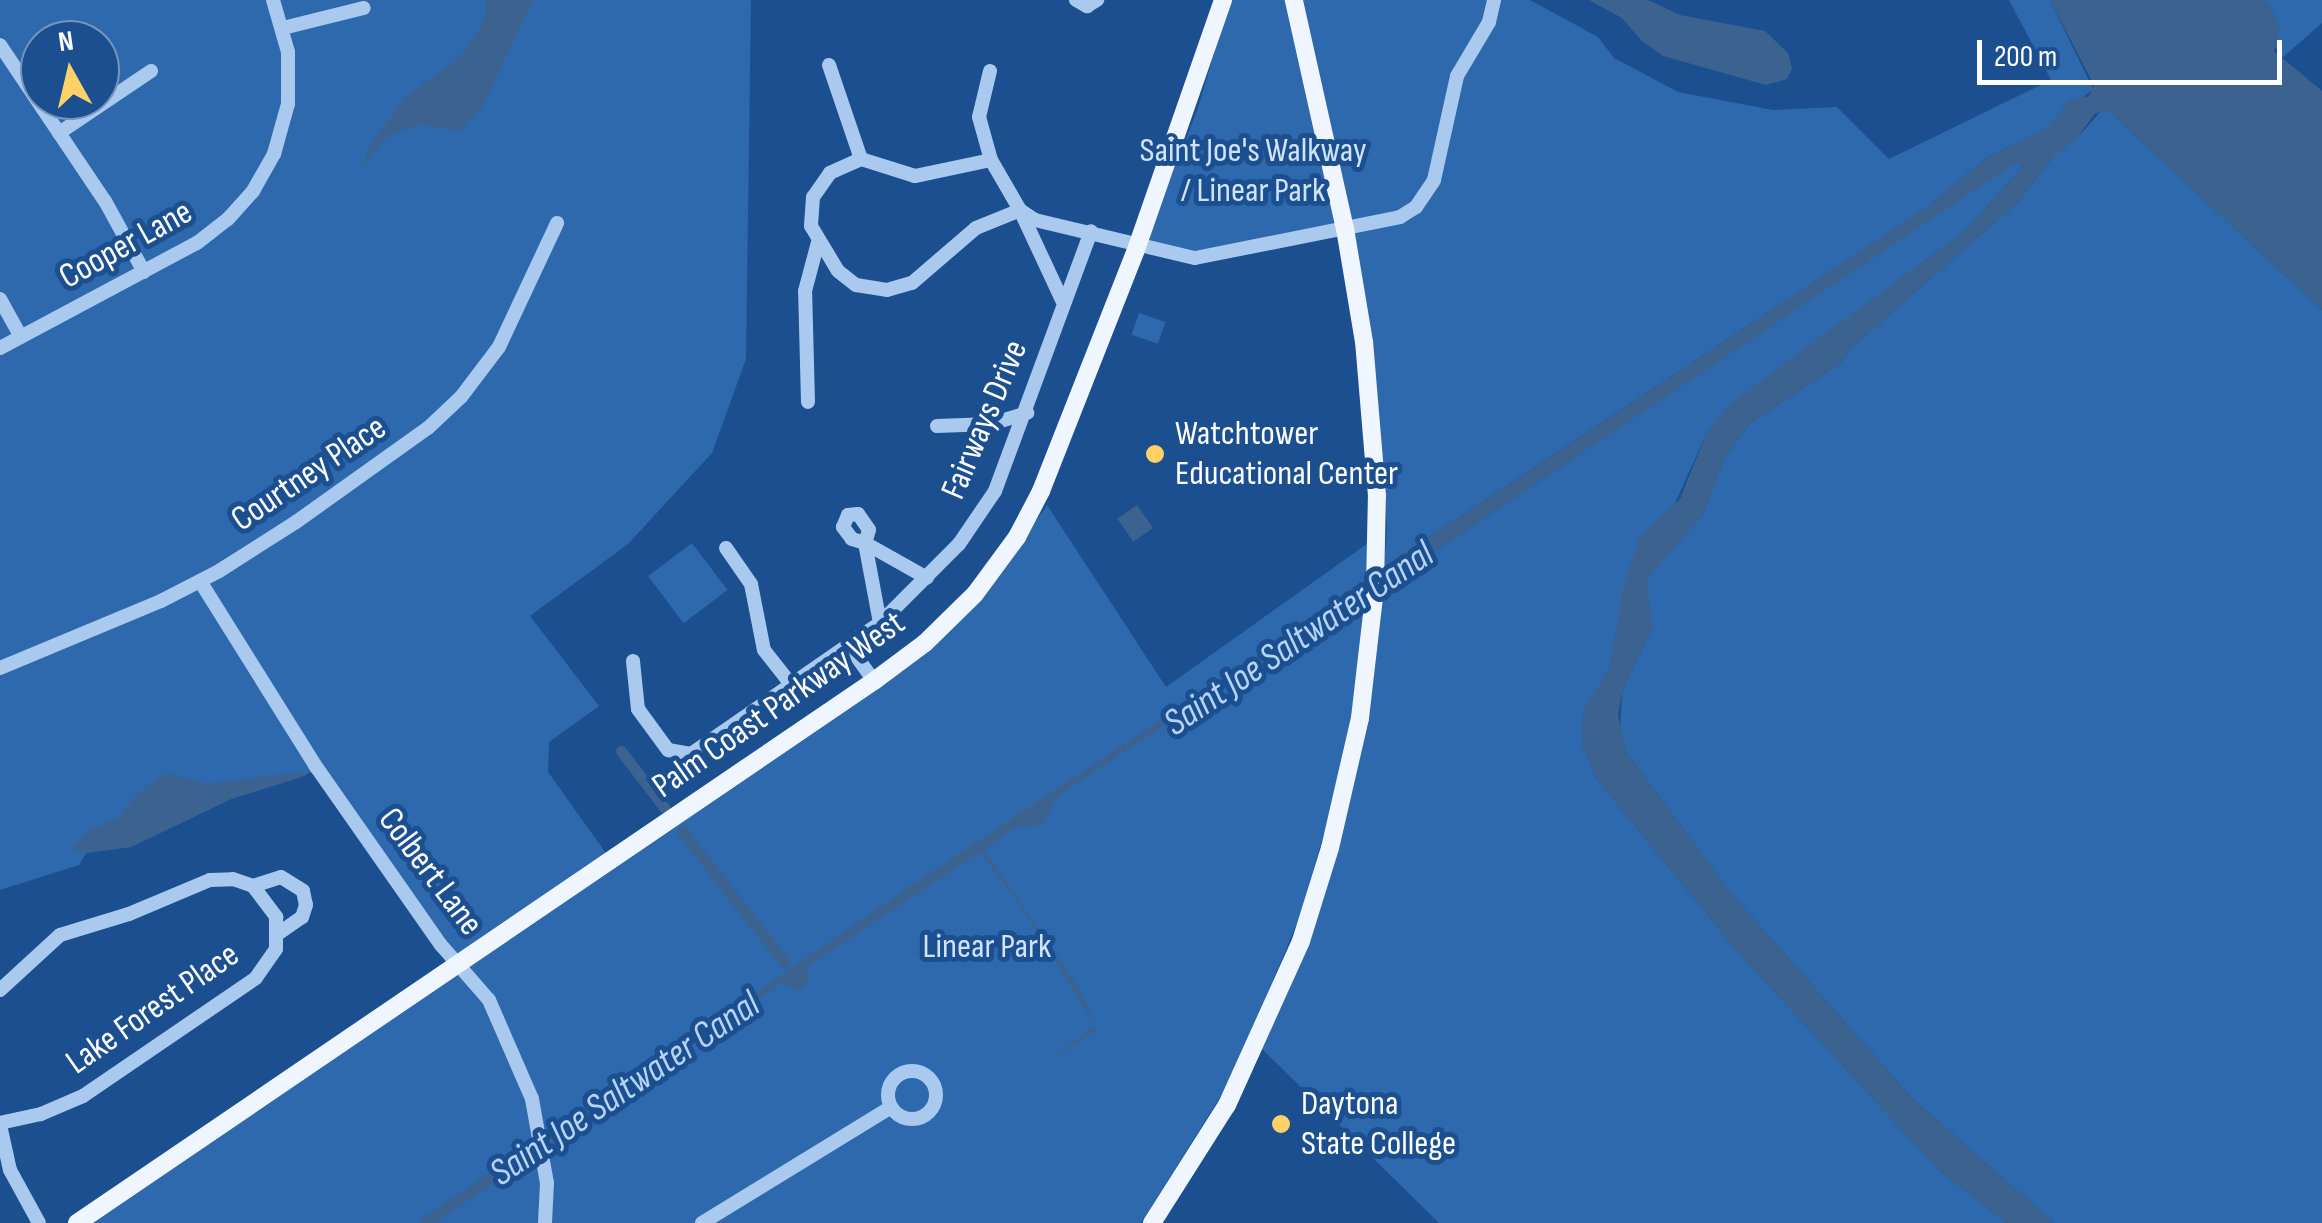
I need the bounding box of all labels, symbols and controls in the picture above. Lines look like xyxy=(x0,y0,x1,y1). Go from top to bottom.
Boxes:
north arrow xyxy=(20,20,120,120)
scale bar xyxy=(1982,20,2287,82)
text: N xyxy=(56,24,76,59)
text: 200 m xyxy=(1994,39,2057,75)
park label: Saint Joe's Walkway / Linear Park xyxy=(1139,130,1367,212)
street label: Cooper Lane xyxy=(52,191,200,299)
street label: Fairways Drive xyxy=(933,334,1037,506)
street label: Courtney Place xyxy=(224,407,394,541)
place label: Watchtower Educational Center xyxy=(1175,413,1398,495)
marker: Watchtower Educational Center xyxy=(1144,443,1166,465)
water label: Saint Joe Saltwater Canal xyxy=(1155,532,1443,746)
street label: Palm Coast Parkway West xyxy=(645,602,913,808)
street label: Colbert Lane xyxy=(369,800,491,944)
park label: Linear Park xyxy=(923,926,1051,968)
street label: Lake Forest Place xyxy=(59,934,247,1084)
water label: Saint Joe Saltwater Canal xyxy=(481,982,769,1196)
place label: Daytona State College xyxy=(1301,1083,1456,1165)
marker: Daytona State College xyxy=(1270,1113,1292,1135)

